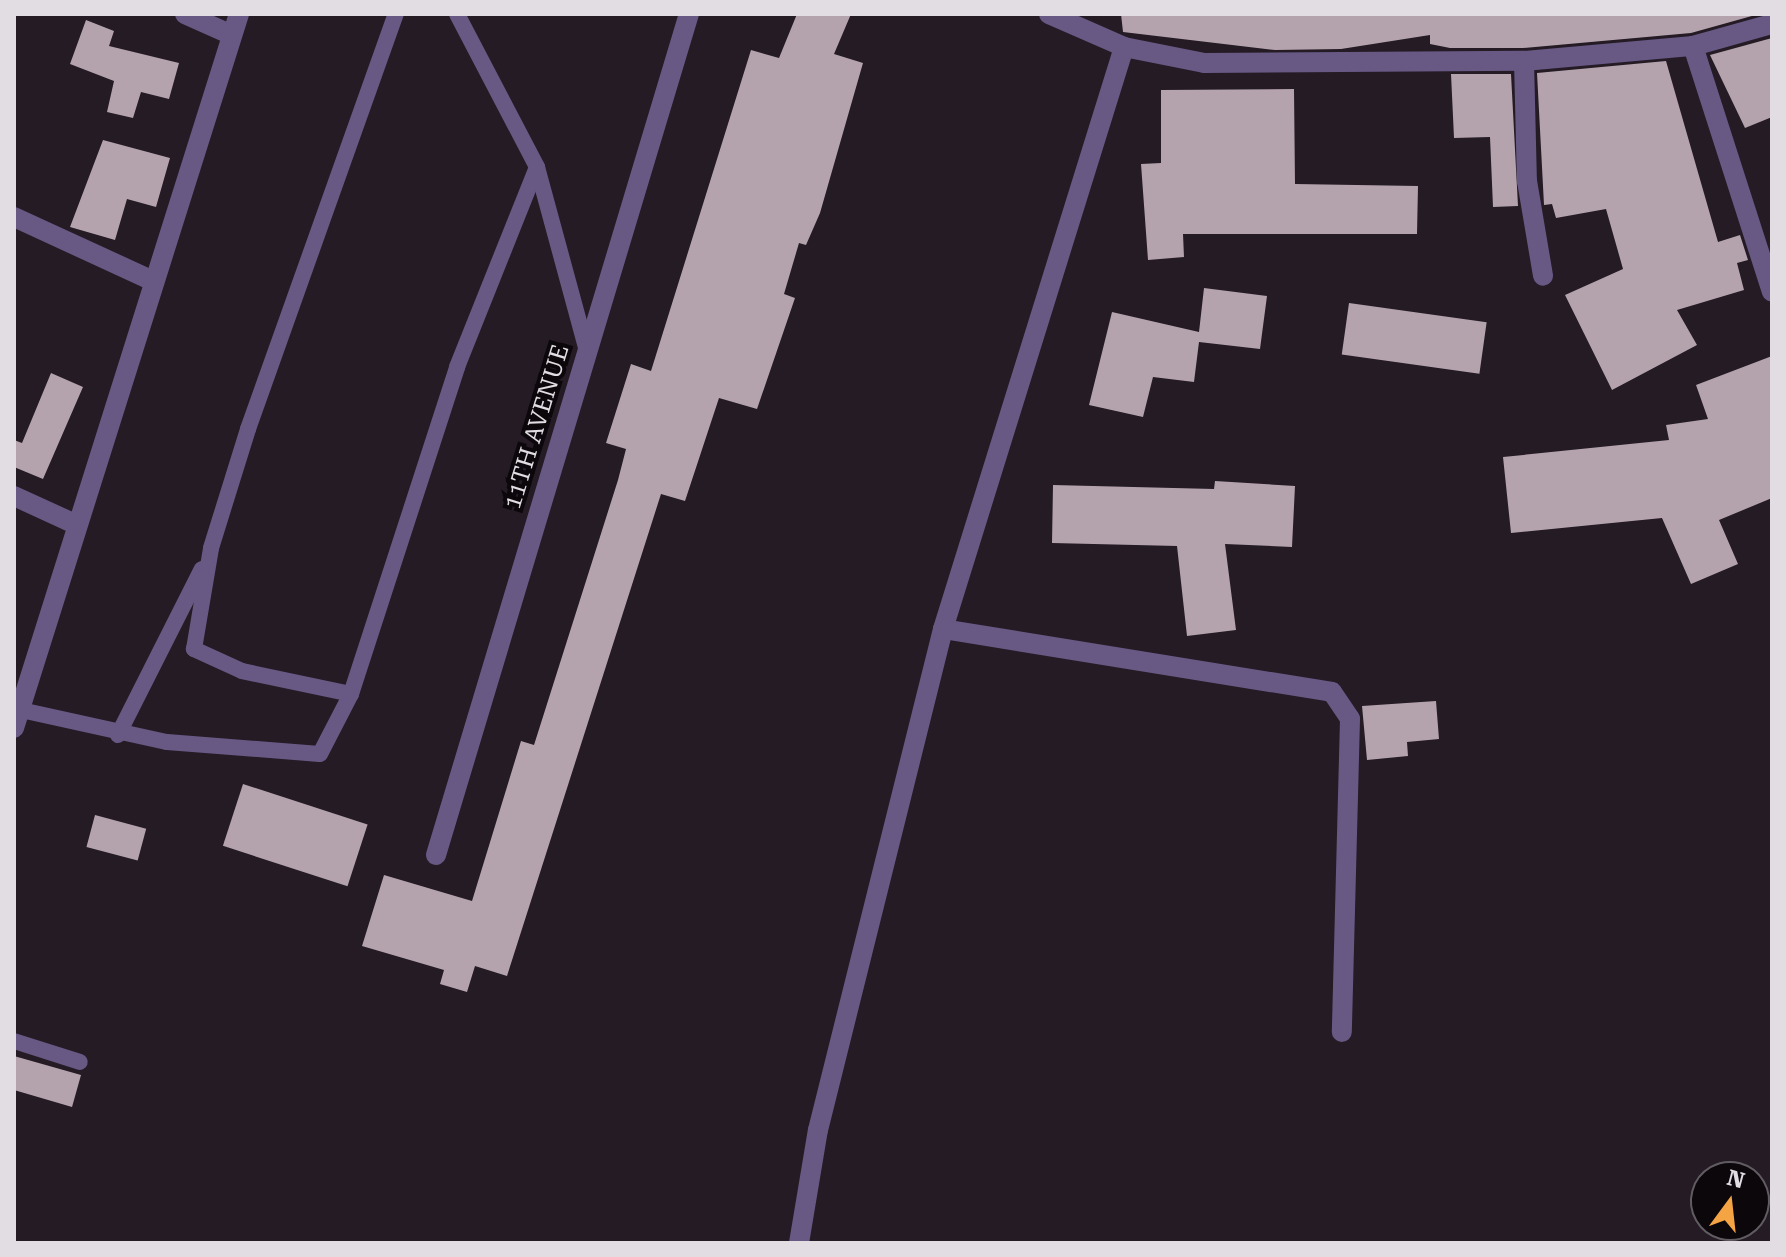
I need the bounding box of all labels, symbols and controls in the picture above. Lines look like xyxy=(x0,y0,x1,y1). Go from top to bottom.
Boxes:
street label: 11TH AVENUE xyxy=(498,341,576,513)
north arrow xyxy=(1690,1161,1770,1241)
text: N xyxy=(1724,1165,1747,1194)

